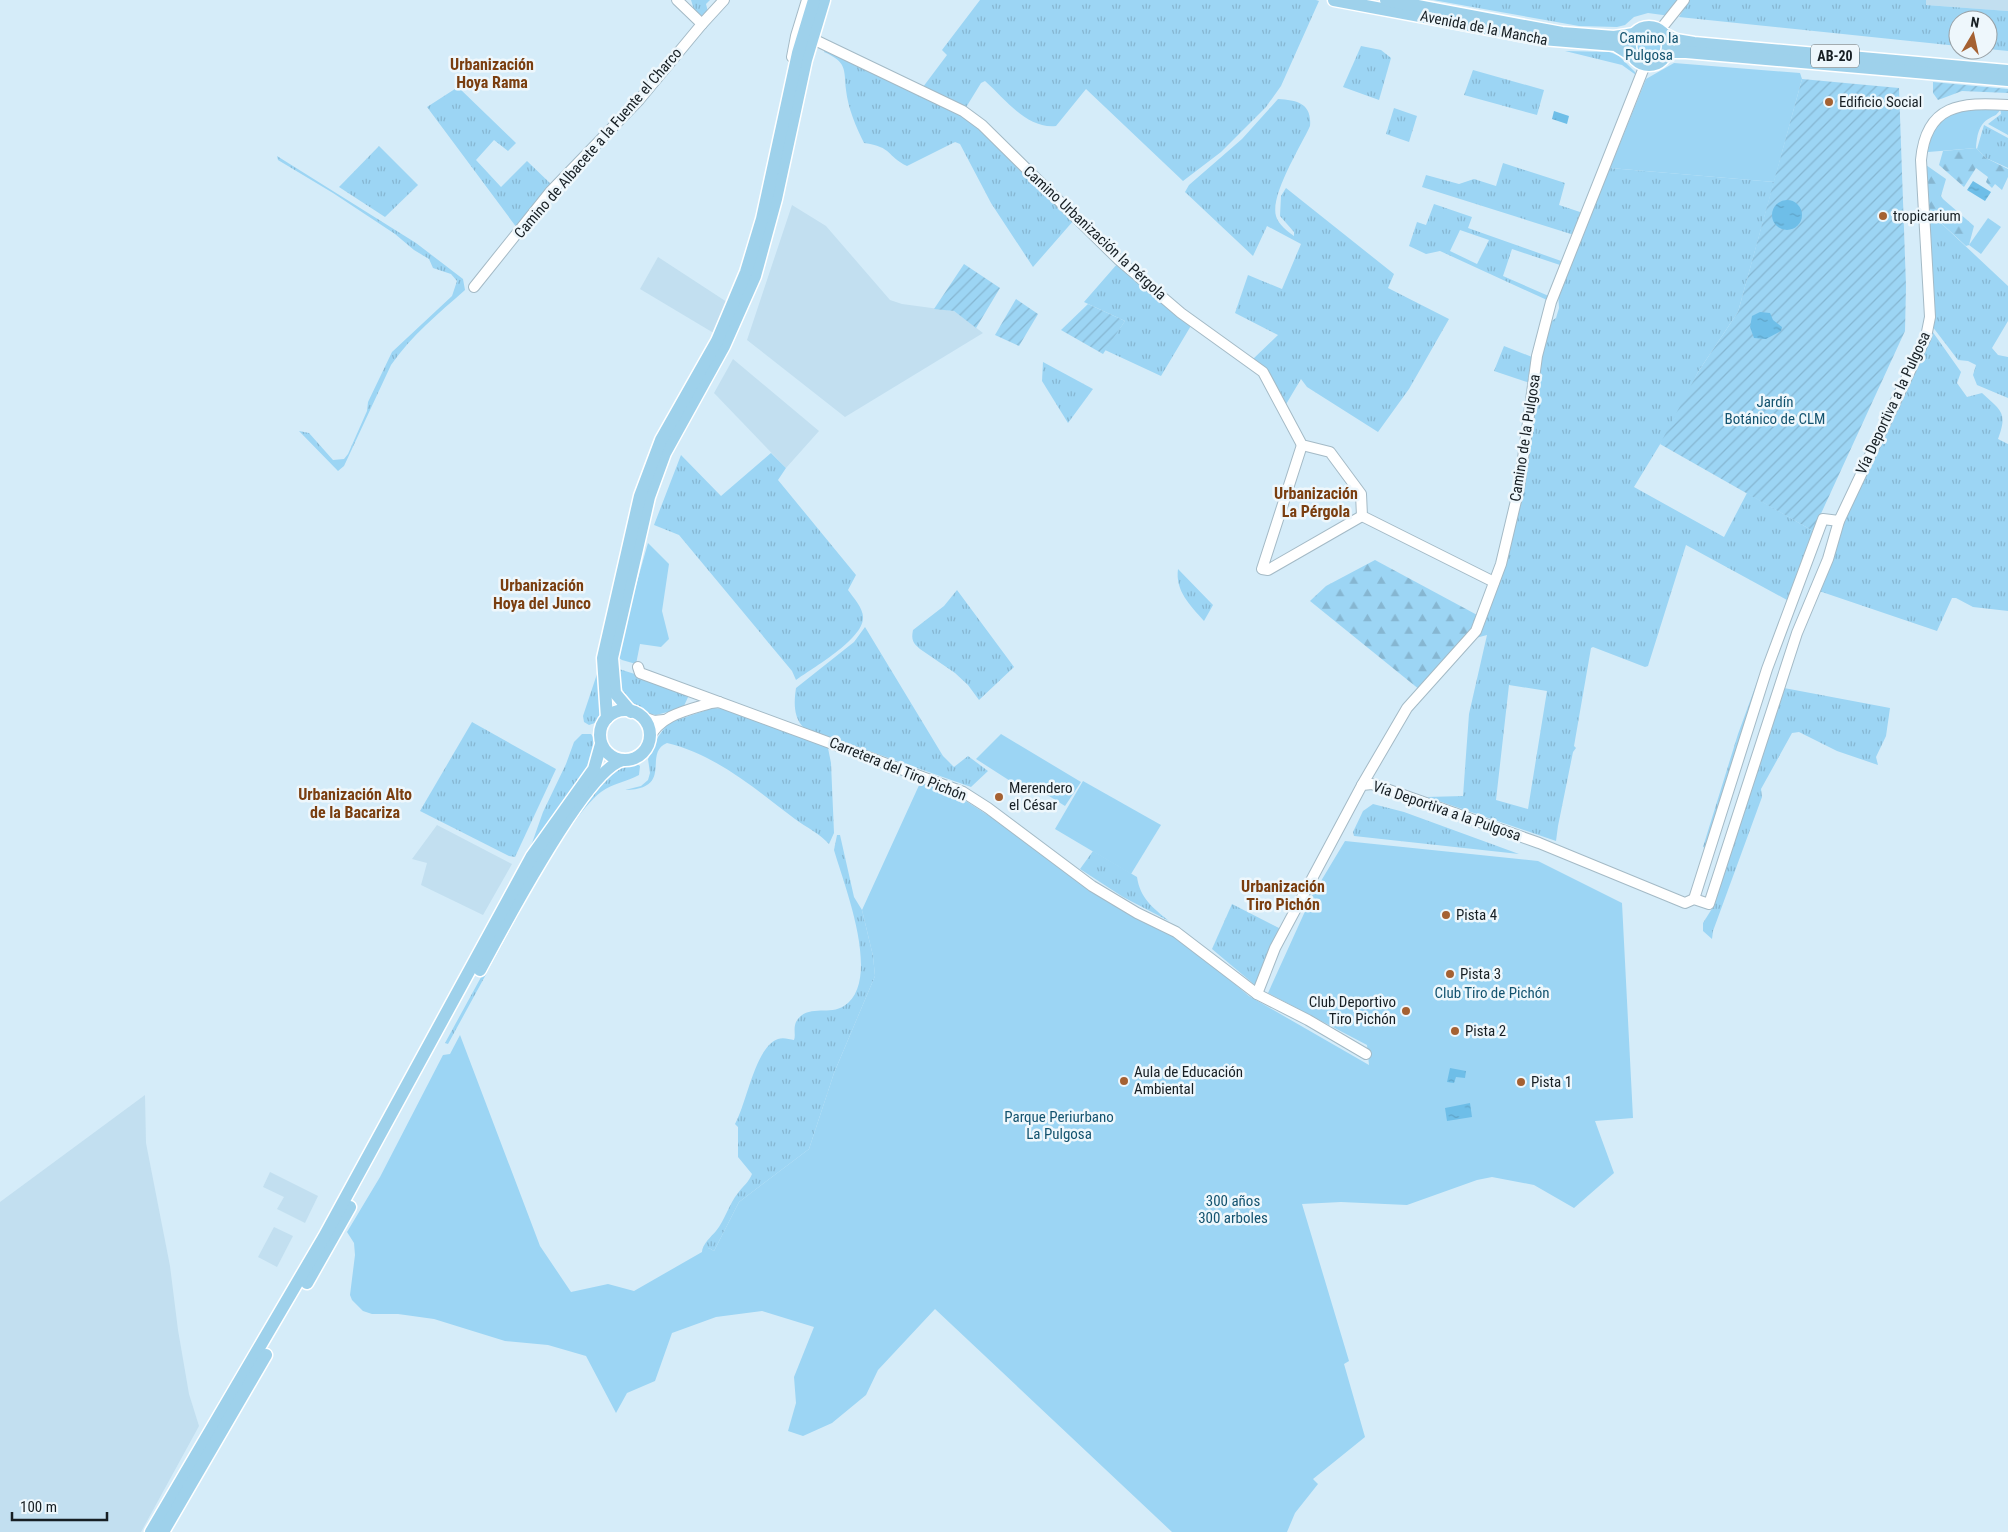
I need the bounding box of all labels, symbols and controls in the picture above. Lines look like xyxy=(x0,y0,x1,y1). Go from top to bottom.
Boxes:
street label: Avenida de la Mancha xyxy=(1419,7,1549,49)
north arrow xyxy=(1948,10,1998,60)
text: N xyxy=(1970,14,1981,31)
park label: Camino la Pulgosa xyxy=(1619,29,1679,64)
street label: Camino de Albacete a la Fuente el Charco xyxy=(510,44,686,242)
road number: AB-20 xyxy=(1811,44,1859,68)
district label: Urbanización Hoya Rama xyxy=(450,55,534,92)
place label: Edificio Social xyxy=(1839,93,1922,111)
marker: Edificio Social xyxy=(1823,96,1835,108)
street label: Camino Urbanización la Pérgola xyxy=(1020,162,1170,304)
place label: tropicarium xyxy=(1893,207,1961,225)
marker: tropicarium xyxy=(1877,210,1889,222)
street label: Vía Deportiva a la Pulgosa xyxy=(1852,329,1934,477)
street label: Camino de la Pulgosa xyxy=(1506,373,1544,503)
park label: Jardín Botánico de CLM xyxy=(1725,393,1825,428)
district label: Urbanización La Pérgola xyxy=(1274,484,1358,521)
district label: Urbanización Hoya del Junco xyxy=(493,576,591,613)
street label: Carretera del Tiro Pichón xyxy=(827,733,969,805)
street label: Vía Deportiva a la Pulgosa xyxy=(1371,777,1523,845)
place label: Merendero el César xyxy=(1009,779,1073,814)
district label: Urbanización Alto de la Bacariza xyxy=(298,785,412,822)
marker: Merendero el César xyxy=(993,791,1005,803)
district label: Urbanización Tiro Pichón xyxy=(1241,877,1325,914)
place label: Pista 4 xyxy=(1456,906,1497,924)
marker: Pista 4 xyxy=(1440,909,1452,921)
place label: Pista 3 xyxy=(1460,965,1501,983)
marker: Pista 3 xyxy=(1444,968,1456,980)
park label: Club Tiro de Pichón xyxy=(1434,984,1550,1002)
place label: Club Deportivo Tiro Pichón xyxy=(1309,993,1396,1028)
marker: Club Deportivo Tiro Pichón xyxy=(1400,1005,1412,1017)
place label: Pista 2 xyxy=(1465,1022,1506,1040)
marker: Pista 2 xyxy=(1449,1025,1461,1037)
place label: Aula de Educación Ambiental xyxy=(1134,1063,1243,1098)
place label: Pista 1 xyxy=(1531,1073,1572,1091)
marker: Aula de Educación Ambiental xyxy=(1118,1075,1130,1087)
marker: Pista 1 xyxy=(1515,1076,1527,1088)
park label: Parque Periurbano La Pulgosa xyxy=(1004,1108,1114,1143)
park label: 300 años 300 arboles xyxy=(1198,1192,1268,1227)
scale bar xyxy=(12,1490,108,1522)
text: 100 m xyxy=(20,1498,57,1516)

